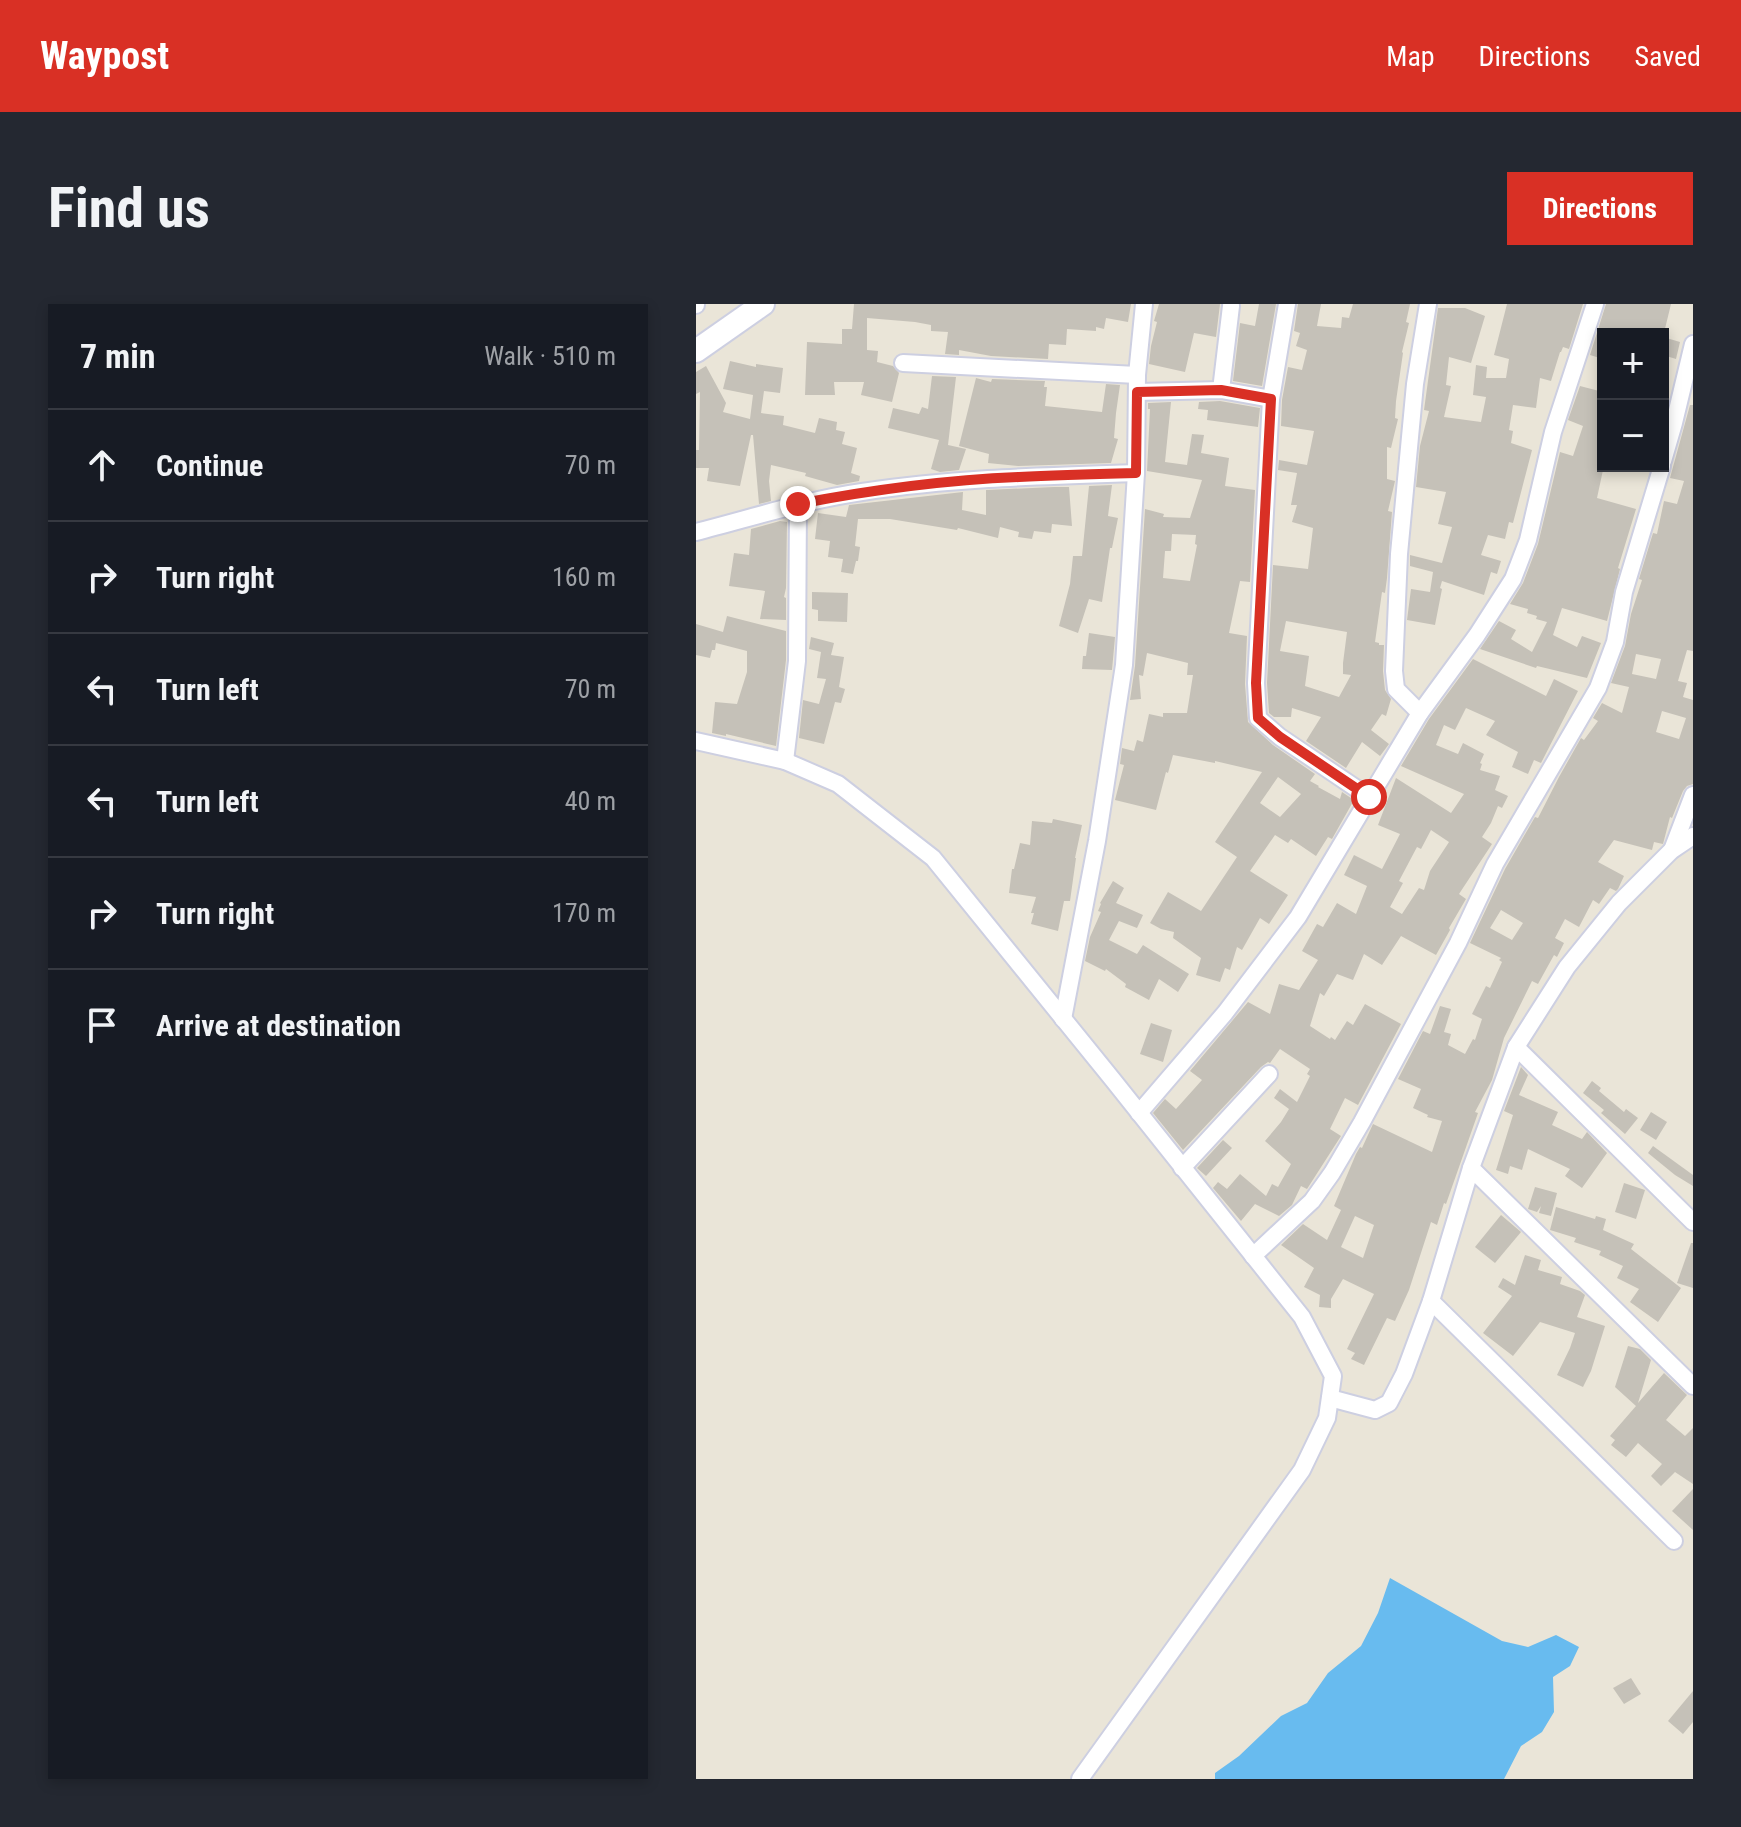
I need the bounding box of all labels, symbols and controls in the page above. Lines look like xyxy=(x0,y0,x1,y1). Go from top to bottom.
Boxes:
text: Waypost xyxy=(40,34,169,78)
text: Map xyxy=(1386,40,1435,73)
text: Directions xyxy=(1479,40,1590,73)
text: Saved xyxy=(1634,40,1701,73)
button: Directions xyxy=(1507,172,1693,245)
text: Find us xyxy=(48,175,210,241)
map controls xyxy=(1597,328,1669,472)
button: + xyxy=(1597,328,1669,400)
text: 7 min xyxy=(80,336,156,376)
text: Walk · 510 m xyxy=(484,341,616,371)
button: − xyxy=(1597,400,1669,472)
icon: ahead xyxy=(80,443,124,487)
text: Continue xyxy=(156,448,263,483)
text: 70 m xyxy=(565,450,616,480)
route end xyxy=(780,486,816,522)
icon: right xyxy=(80,555,124,599)
text: Turn right xyxy=(156,560,274,595)
text: 160 m xyxy=(552,562,616,592)
icon: left xyxy=(80,667,124,711)
text: Turn left xyxy=(156,672,259,707)
text: 70 m xyxy=(565,674,616,704)
icon: left xyxy=(80,779,124,823)
route start xyxy=(1351,779,1387,815)
text: Turn left xyxy=(156,784,259,819)
text: 40 m xyxy=(565,786,616,816)
icon: right xyxy=(80,891,124,935)
text: Turn right xyxy=(156,896,274,931)
text: 170 m xyxy=(552,898,616,928)
icon: arrive xyxy=(80,1003,124,1047)
text: Arrive at destination xyxy=(156,1008,401,1043)

